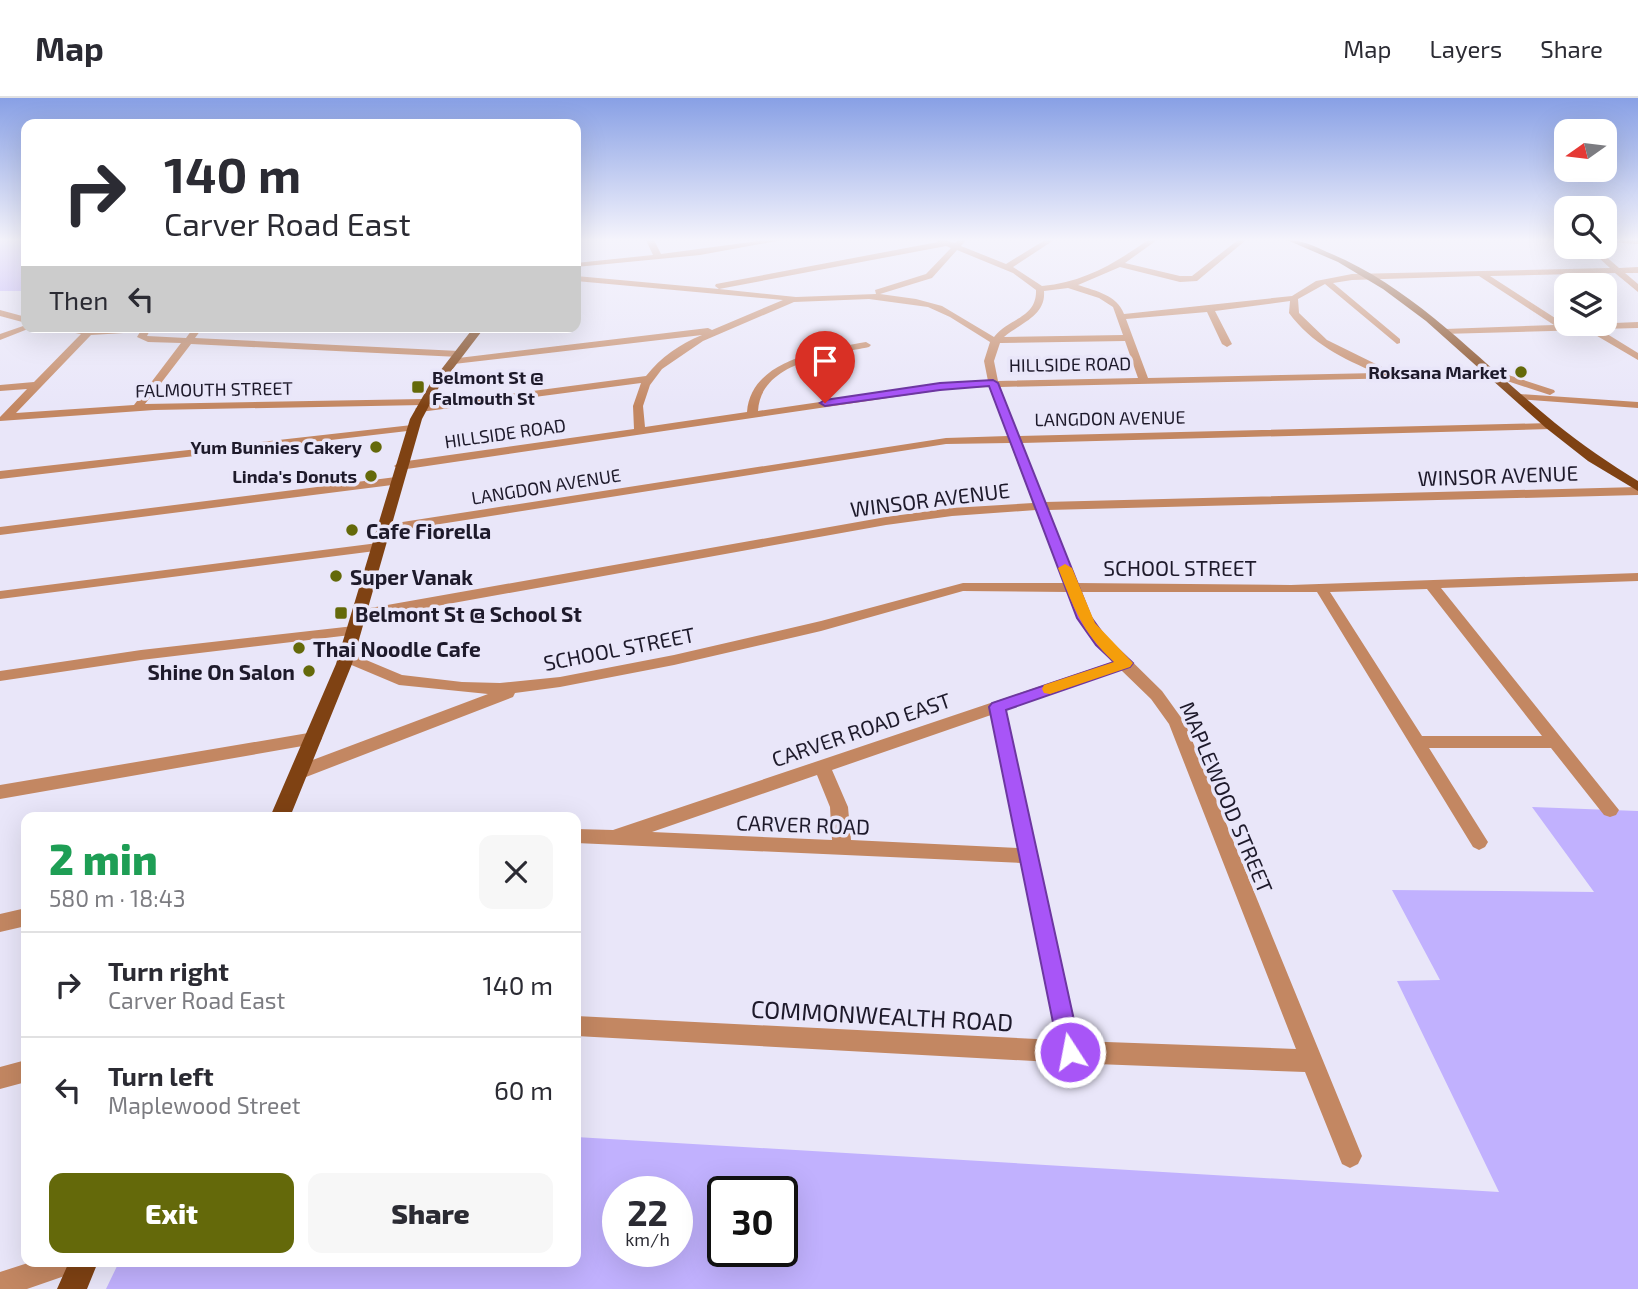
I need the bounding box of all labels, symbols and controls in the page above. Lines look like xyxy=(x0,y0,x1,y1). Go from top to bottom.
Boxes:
text: Map xyxy=(35,28,104,68)
text: Map xyxy=(1343,34,1391,63)
text: Layers xyxy=(1429,34,1502,63)
text: Share xyxy=(1540,34,1603,63)
north arrow xyxy=(1554,119,1617,182)
map controls xyxy=(1554,119,1617,336)
text: 140 m xyxy=(164,144,301,203)
icon: right xyxy=(49,147,140,238)
button: search xyxy=(1554,196,1617,259)
text: Carver Road East xyxy=(164,204,411,242)
button: layers xyxy=(1554,273,1617,336)
icon: left xyxy=(122,280,160,318)
text: Then xyxy=(49,284,108,315)
pin xyxy=(795,331,855,403)
icon: arrive xyxy=(806,342,844,380)
street label: HILLSIDE ROAD xyxy=(1009,352,1131,376)
place label: Roksana Market xyxy=(1368,361,1508,383)
marker: Roksana Market xyxy=(1513,364,1529,380)
place label: Belmont St @ Falmouth St xyxy=(432,366,544,409)
street label: FALMOUTH STREET xyxy=(135,377,294,401)
marker: Belmont St @ Falmouth St xyxy=(410,379,426,395)
street label: LANGDON AVENUE xyxy=(1034,406,1186,430)
street label: HILLSIDE ROAD xyxy=(443,414,567,452)
place label: Yum Bunnies Cakery xyxy=(191,436,363,458)
marker: Yum Bunnies Cakery xyxy=(368,439,384,455)
street label: WINSOR AVENUE xyxy=(1417,460,1579,490)
street label: LANGDON AVENUE xyxy=(470,463,622,509)
place label: Linda's Donuts xyxy=(232,465,357,487)
marker: Linda's Donuts xyxy=(363,468,379,484)
street label: WINSOR AVENUE xyxy=(849,477,1011,521)
place label: Cafe Fiorella xyxy=(366,518,491,543)
marker: Cafe Fiorella xyxy=(344,522,360,538)
street label: SCHOOL STREET xyxy=(1103,555,1257,580)
place label: Super Vanak xyxy=(350,564,473,589)
marker: Super Vanak xyxy=(328,568,344,584)
place label: Belmont St @ School St xyxy=(355,601,582,626)
marker: Belmont St @ School St xyxy=(333,605,349,621)
street label: SCHOOL STREET xyxy=(541,621,697,675)
place label: Thai Noodle Cafe xyxy=(313,636,481,661)
marker: Thai Noodle Cafe xyxy=(291,640,307,656)
place label: Shine On Salon xyxy=(147,659,295,684)
marker: Shine On Salon xyxy=(301,663,317,679)
street label: CARVER ROAD EAST xyxy=(768,687,954,771)
street label: MAPLEWOOD STREET xyxy=(1175,697,1279,897)
street label: CARVER ROAD xyxy=(736,809,870,839)
text: 2 min xyxy=(49,833,158,883)
button: close xyxy=(479,835,553,909)
text: 580 m · 18:43 xyxy=(49,884,186,912)
text: Turn right xyxy=(108,955,229,986)
icon: right xyxy=(49,966,87,1004)
text: 140 m xyxy=(482,969,553,1000)
text: Carver Road East xyxy=(108,986,285,1014)
street label: COMMONWEALTH ROAD xyxy=(750,994,1014,1036)
position arrow xyxy=(1033,1015,1107,1089)
text: Turn left xyxy=(108,1060,214,1091)
icon: left xyxy=(49,1071,87,1109)
text: 60 m xyxy=(494,1074,553,1105)
text: Maplewood Street xyxy=(108,1091,301,1119)
button: Exit xyxy=(49,1173,294,1253)
button: Share xyxy=(308,1173,553,1253)
speed limit sign: 30 xyxy=(707,1176,798,1267)
text: 22 xyxy=(627,1191,668,1233)
text: km/h xyxy=(625,1228,670,1250)

